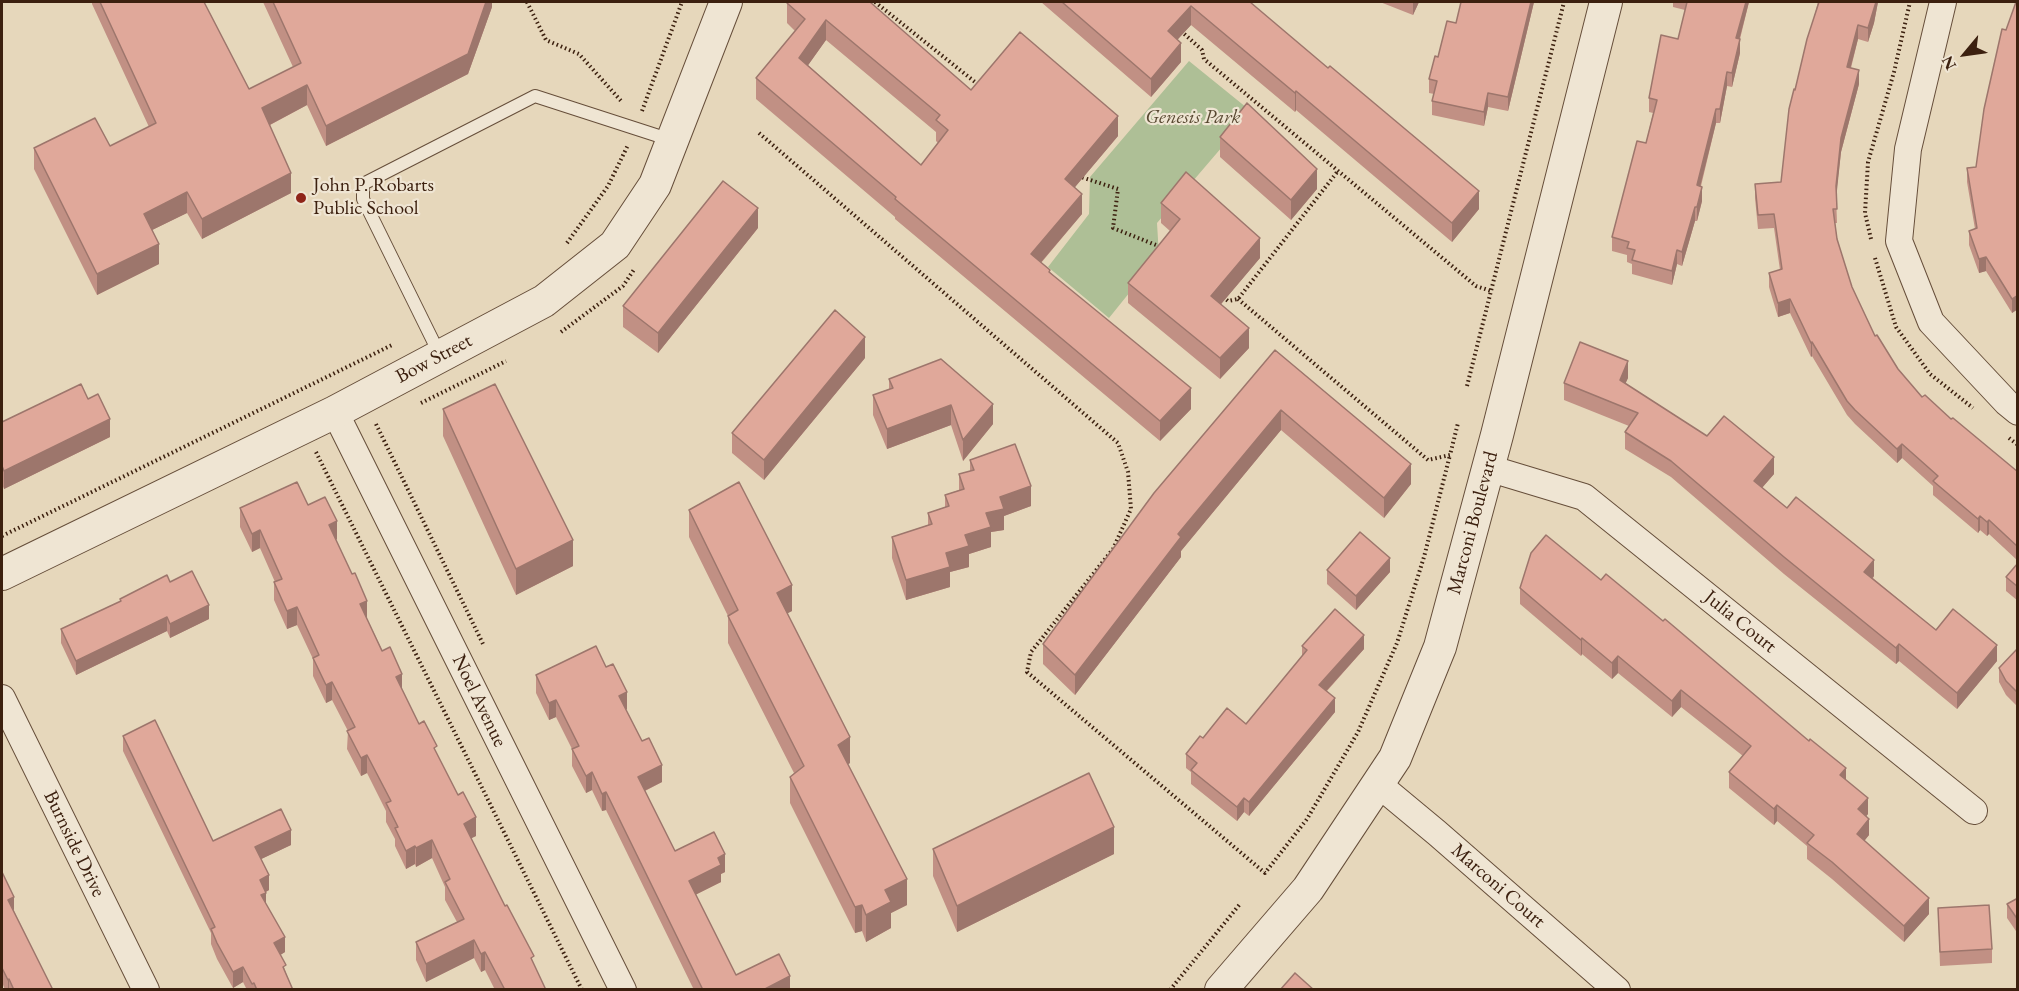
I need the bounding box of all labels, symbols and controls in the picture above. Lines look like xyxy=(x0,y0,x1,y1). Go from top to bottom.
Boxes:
north arrow xyxy=(1935,24,1995,84)
text: N xyxy=(1936,52,1961,74)
park label: Genesis Park xyxy=(1145,106,1241,130)
place label: John P. Robarts Public School xyxy=(313,174,434,221)
marker: John P. Robarts Public School xyxy=(294,191,308,205)
street label: Bow Street xyxy=(392,329,476,389)
street label: Marconi Boulevard xyxy=(1442,449,1504,597)
street label: Julia Court xyxy=(1699,585,1781,659)
street label: Noel Avenue xyxy=(446,651,512,751)
street label: Burnside Drive xyxy=(38,787,110,901)
street label: Marconi Court xyxy=(1446,839,1550,933)

